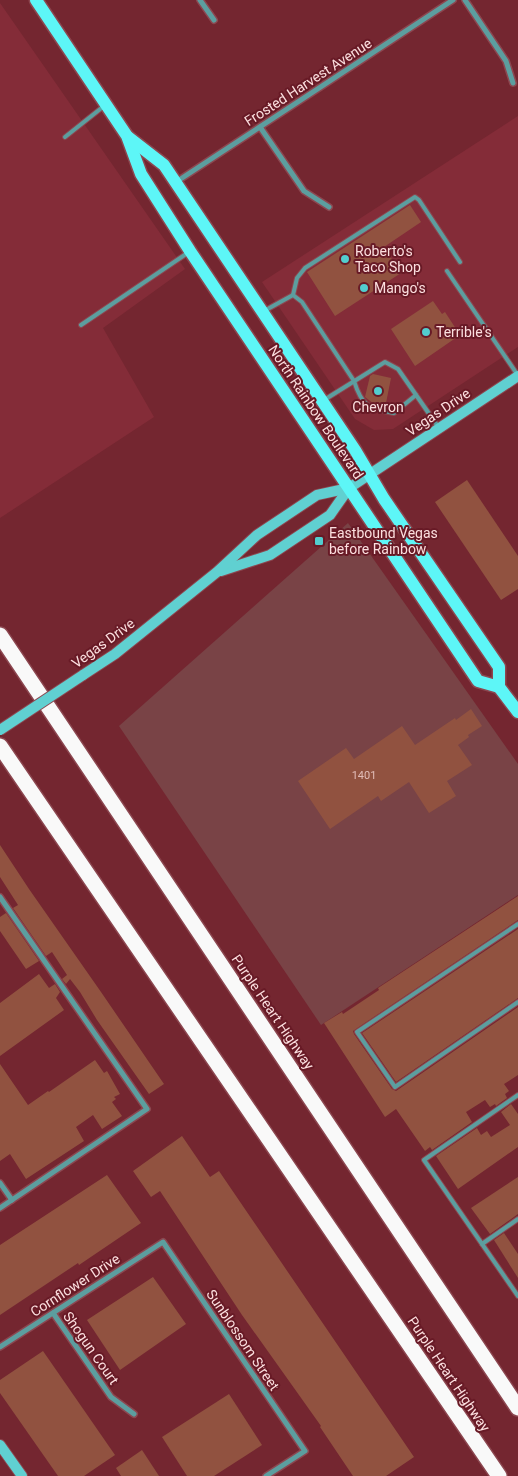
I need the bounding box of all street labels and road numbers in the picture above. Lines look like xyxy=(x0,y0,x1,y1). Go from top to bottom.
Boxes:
street label: Frosted Harvest Avenue xyxy=(241,35,375,129)
street label: North Rainbow Boulevard xyxy=(265,342,367,482)
street label: Vegas Drive xyxy=(403,385,473,439)
street label: Vegas Drive xyxy=(68,615,138,671)
street label: Purple Heart Highway xyxy=(229,951,318,1073)
street label: Cornflower Drive xyxy=(27,1250,123,1320)
street label: Sunblossom Street xyxy=(203,1287,283,1394)
street label: Shogun Court xyxy=(60,1308,122,1388)
street label: Purple Heart Highway xyxy=(405,1313,494,1435)

